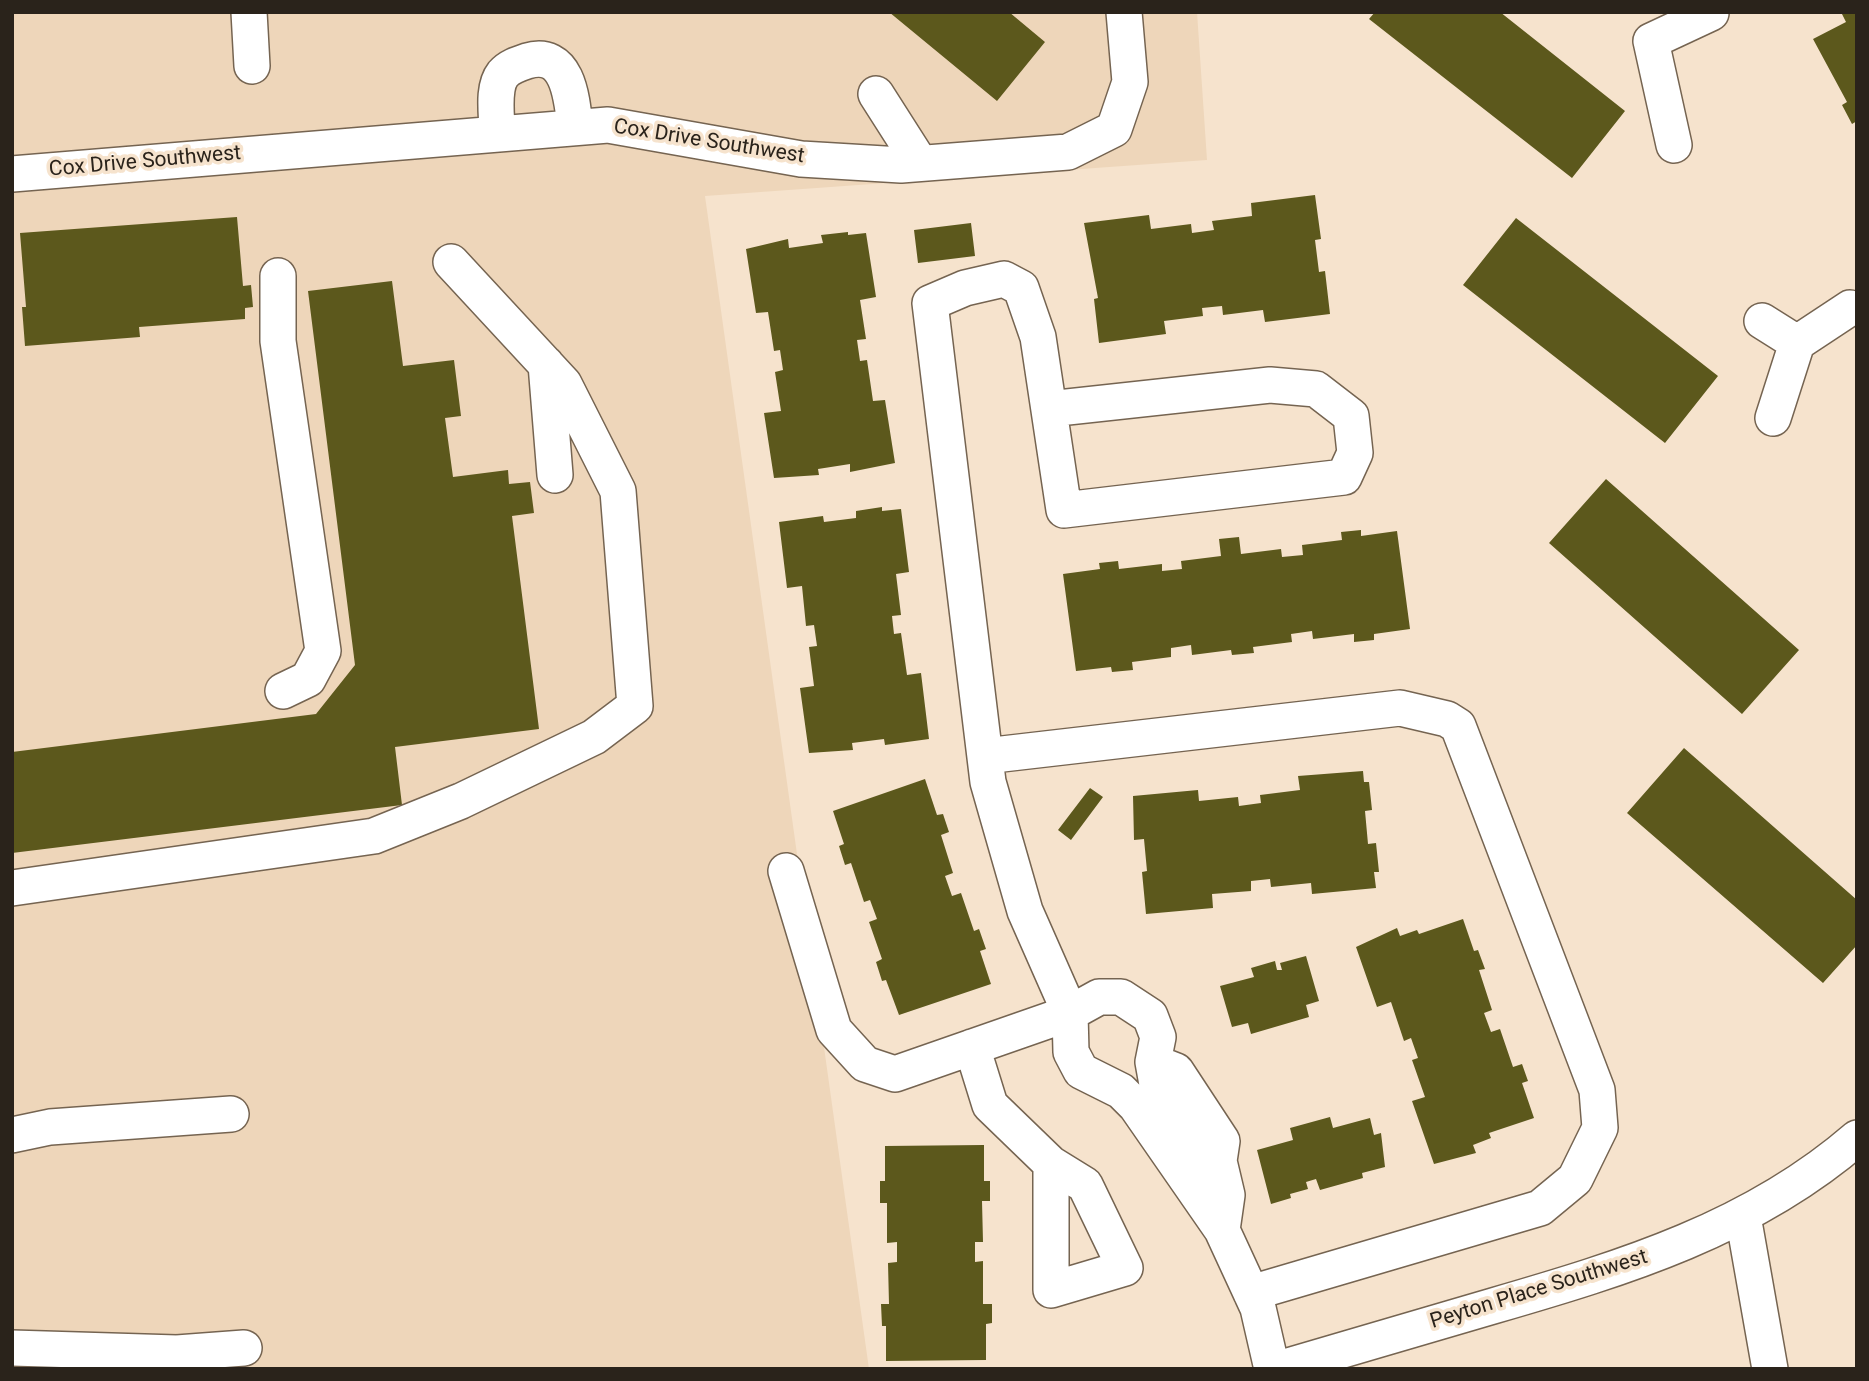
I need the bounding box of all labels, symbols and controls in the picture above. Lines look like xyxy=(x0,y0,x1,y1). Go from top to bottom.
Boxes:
street label: Cox Drive Southwest xyxy=(612,114,806,170)
street label: Cox Drive Southwest xyxy=(48,141,242,183)
street label: Peyton Place Southwest xyxy=(1427,1245,1651,1335)

